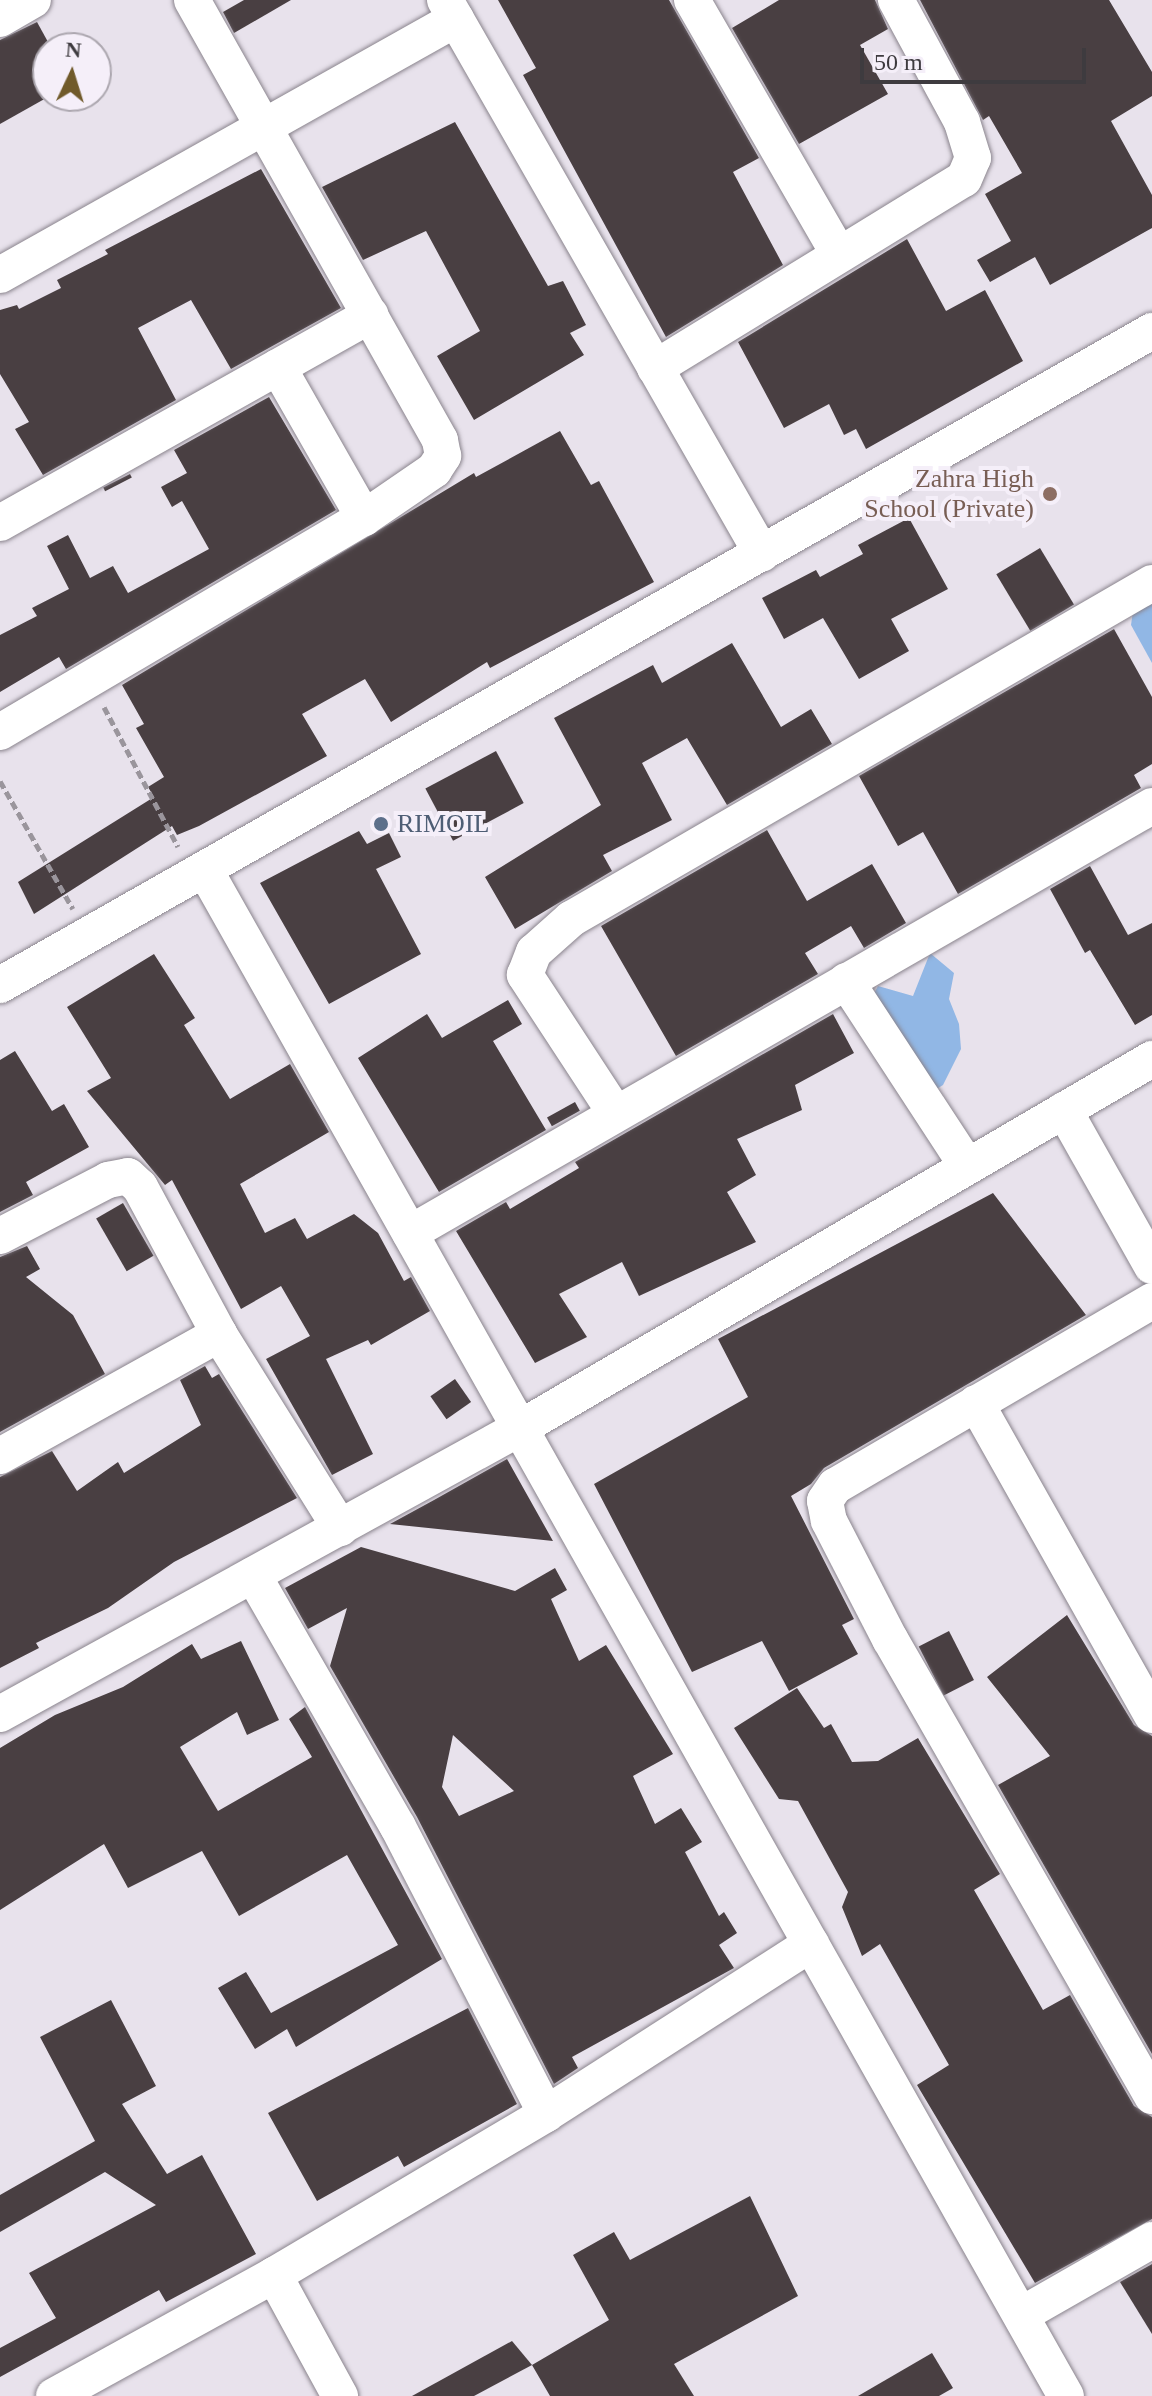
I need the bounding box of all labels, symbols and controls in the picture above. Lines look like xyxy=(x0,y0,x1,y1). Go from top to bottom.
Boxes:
north arrow xyxy=(32,32,112,112)
scale bar xyxy=(864,32,1090,82)
text: N xyxy=(65,37,82,63)
text: 50 m xyxy=(874,49,923,75)
place label: Zahra High School (Private) xyxy=(864,463,1034,524)
marker: Zahra High School (Private) xyxy=(1041,485,1059,503)
place label: RIMOIL xyxy=(397,808,477,840)
marker: RIMOIL xyxy=(372,815,390,833)

